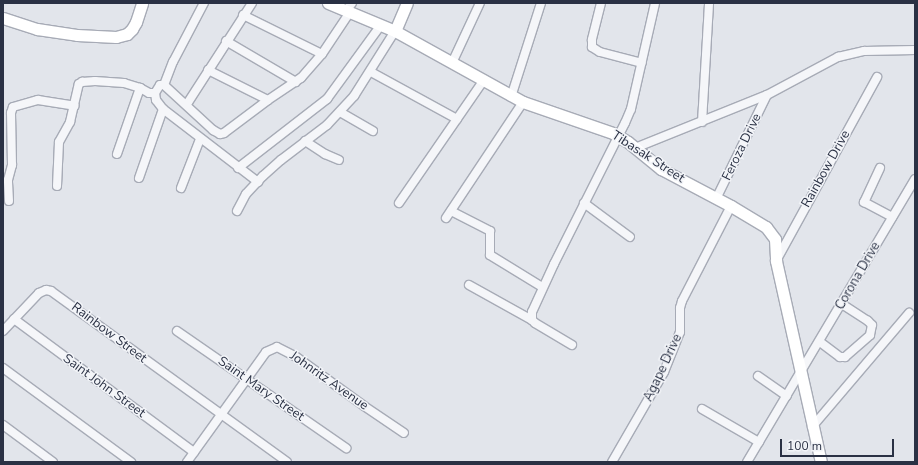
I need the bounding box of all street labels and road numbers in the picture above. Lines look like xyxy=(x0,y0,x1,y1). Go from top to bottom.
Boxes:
street label: Feroza Drive xyxy=(719,111,765,183)
street label: Tibasak Street xyxy=(609,128,687,186)
street label: Rainbow Drive xyxy=(798,128,854,210)
street label: Corona Drive xyxy=(832,239,884,313)
street label: Rainbow Street xyxy=(68,300,150,366)
street label: Agape Drive xyxy=(641,332,685,404)
street label: Johnritz Avenue xyxy=(287,348,371,414)
street label: Saint John Street xyxy=(60,351,148,421)
street label: Saint Mary Street xyxy=(215,353,307,425)

